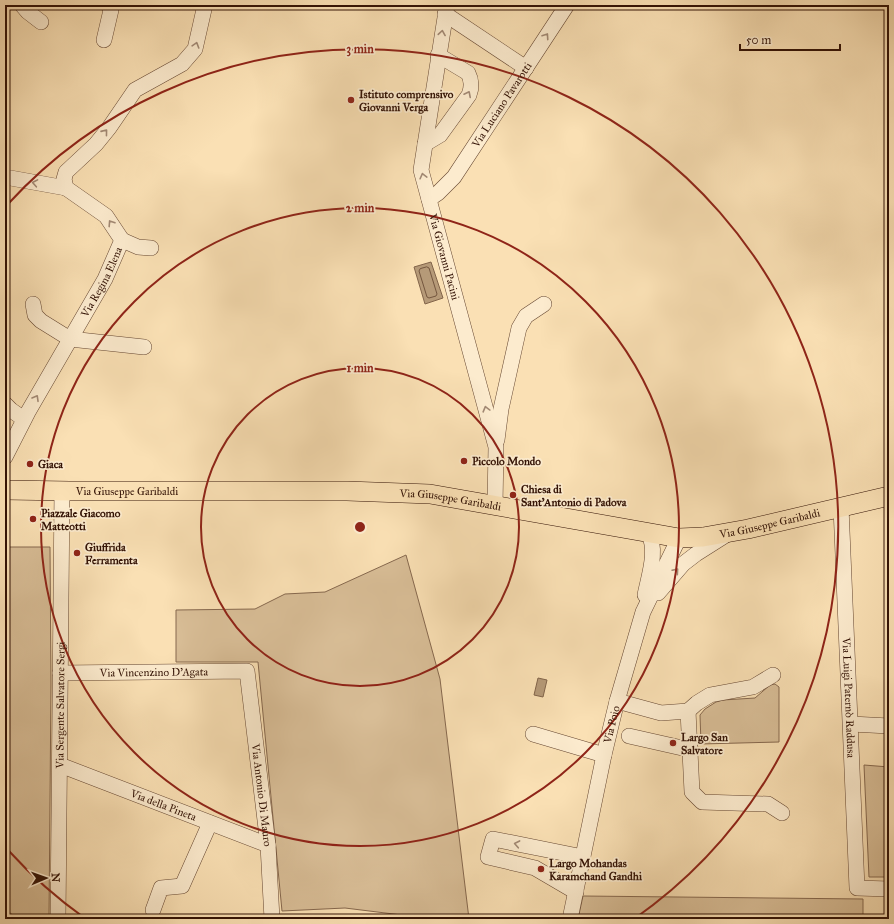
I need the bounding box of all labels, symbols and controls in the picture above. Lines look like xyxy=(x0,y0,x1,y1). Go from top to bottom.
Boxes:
scale bar xyxy=(740,26,840,52)
one-way arrow xyxy=(437,30,446,36)
one-way arrow xyxy=(541,33,549,40)
text: 50 m xyxy=(746,33,771,47)
one-way arrow xyxy=(191,41,200,48)
text: 3 min xyxy=(346,42,374,57)
street label: Via Luciano Pavarotti xyxy=(469,60,535,151)
place label: Istituto comprensivo Giovanni Verga xyxy=(359,88,454,114)
one-way arrow xyxy=(463,91,471,98)
marker: Istituto comprensivo Giovanni Verga xyxy=(346,95,356,105)
one-way arrow xyxy=(101,130,108,137)
one-way arrow xyxy=(419,172,428,179)
one-way arrow xyxy=(32,179,39,188)
text: 2 min xyxy=(346,201,375,215)
street label: Via Giovanni Pacini xyxy=(426,211,462,302)
one-way arrow xyxy=(108,220,115,227)
street label: Via Regina Elena xyxy=(78,245,125,320)
text: 1 min xyxy=(346,361,374,375)
one-way arrow xyxy=(31,395,38,402)
one-way arrow xyxy=(482,406,491,413)
place label: Piccolo Mondo xyxy=(472,455,541,468)
marker: Piccolo Mondo xyxy=(459,456,469,466)
place label: Giaca xyxy=(38,458,63,471)
marker: Giaca xyxy=(25,459,35,469)
place label: Chiesa di Sant'Antonio di Padova xyxy=(521,483,627,509)
street label: Via Giuseppe Garibaldi xyxy=(75,485,178,498)
street label: Via Giuseppe Garibaldi xyxy=(398,487,502,513)
marker: Chiesa di Sant'Antonio di Padova xyxy=(508,490,518,500)
street label: Via Giuseppe Garibaldi xyxy=(717,506,821,541)
place label: Piazzale Giacomo Matteotti xyxy=(41,507,121,533)
marker: Piazzale Giacomo Matteotti xyxy=(28,514,38,524)
centre of rings xyxy=(353,520,367,534)
place label: Giuffrida Ferramenta xyxy=(85,541,138,567)
marker: Giuffrida Ferramenta xyxy=(72,548,82,558)
one-way arrow xyxy=(672,568,679,576)
street label: Via Luigi Paternò Raddusa xyxy=(839,636,858,759)
street label: Via Sergente Salvatore Sergi xyxy=(53,642,68,769)
street label: Via Vincenzino D'Agata xyxy=(99,665,209,680)
street label: Via Poio xyxy=(601,704,623,745)
place label: Largo San Salvatore xyxy=(681,731,728,757)
marker: Largo San Salvatore xyxy=(668,738,678,748)
street label: Via Antonio Di Mauro xyxy=(249,742,274,848)
street label: Via della Pineta xyxy=(128,786,198,824)
one-way arrow xyxy=(514,840,520,849)
place label: Largo Mohandas Karamchand Gandhi xyxy=(549,857,643,883)
north arrow xyxy=(26,858,66,898)
marker: Largo Mohandas Karamchand Gandhi xyxy=(536,864,546,874)
text: N xyxy=(49,873,62,883)

